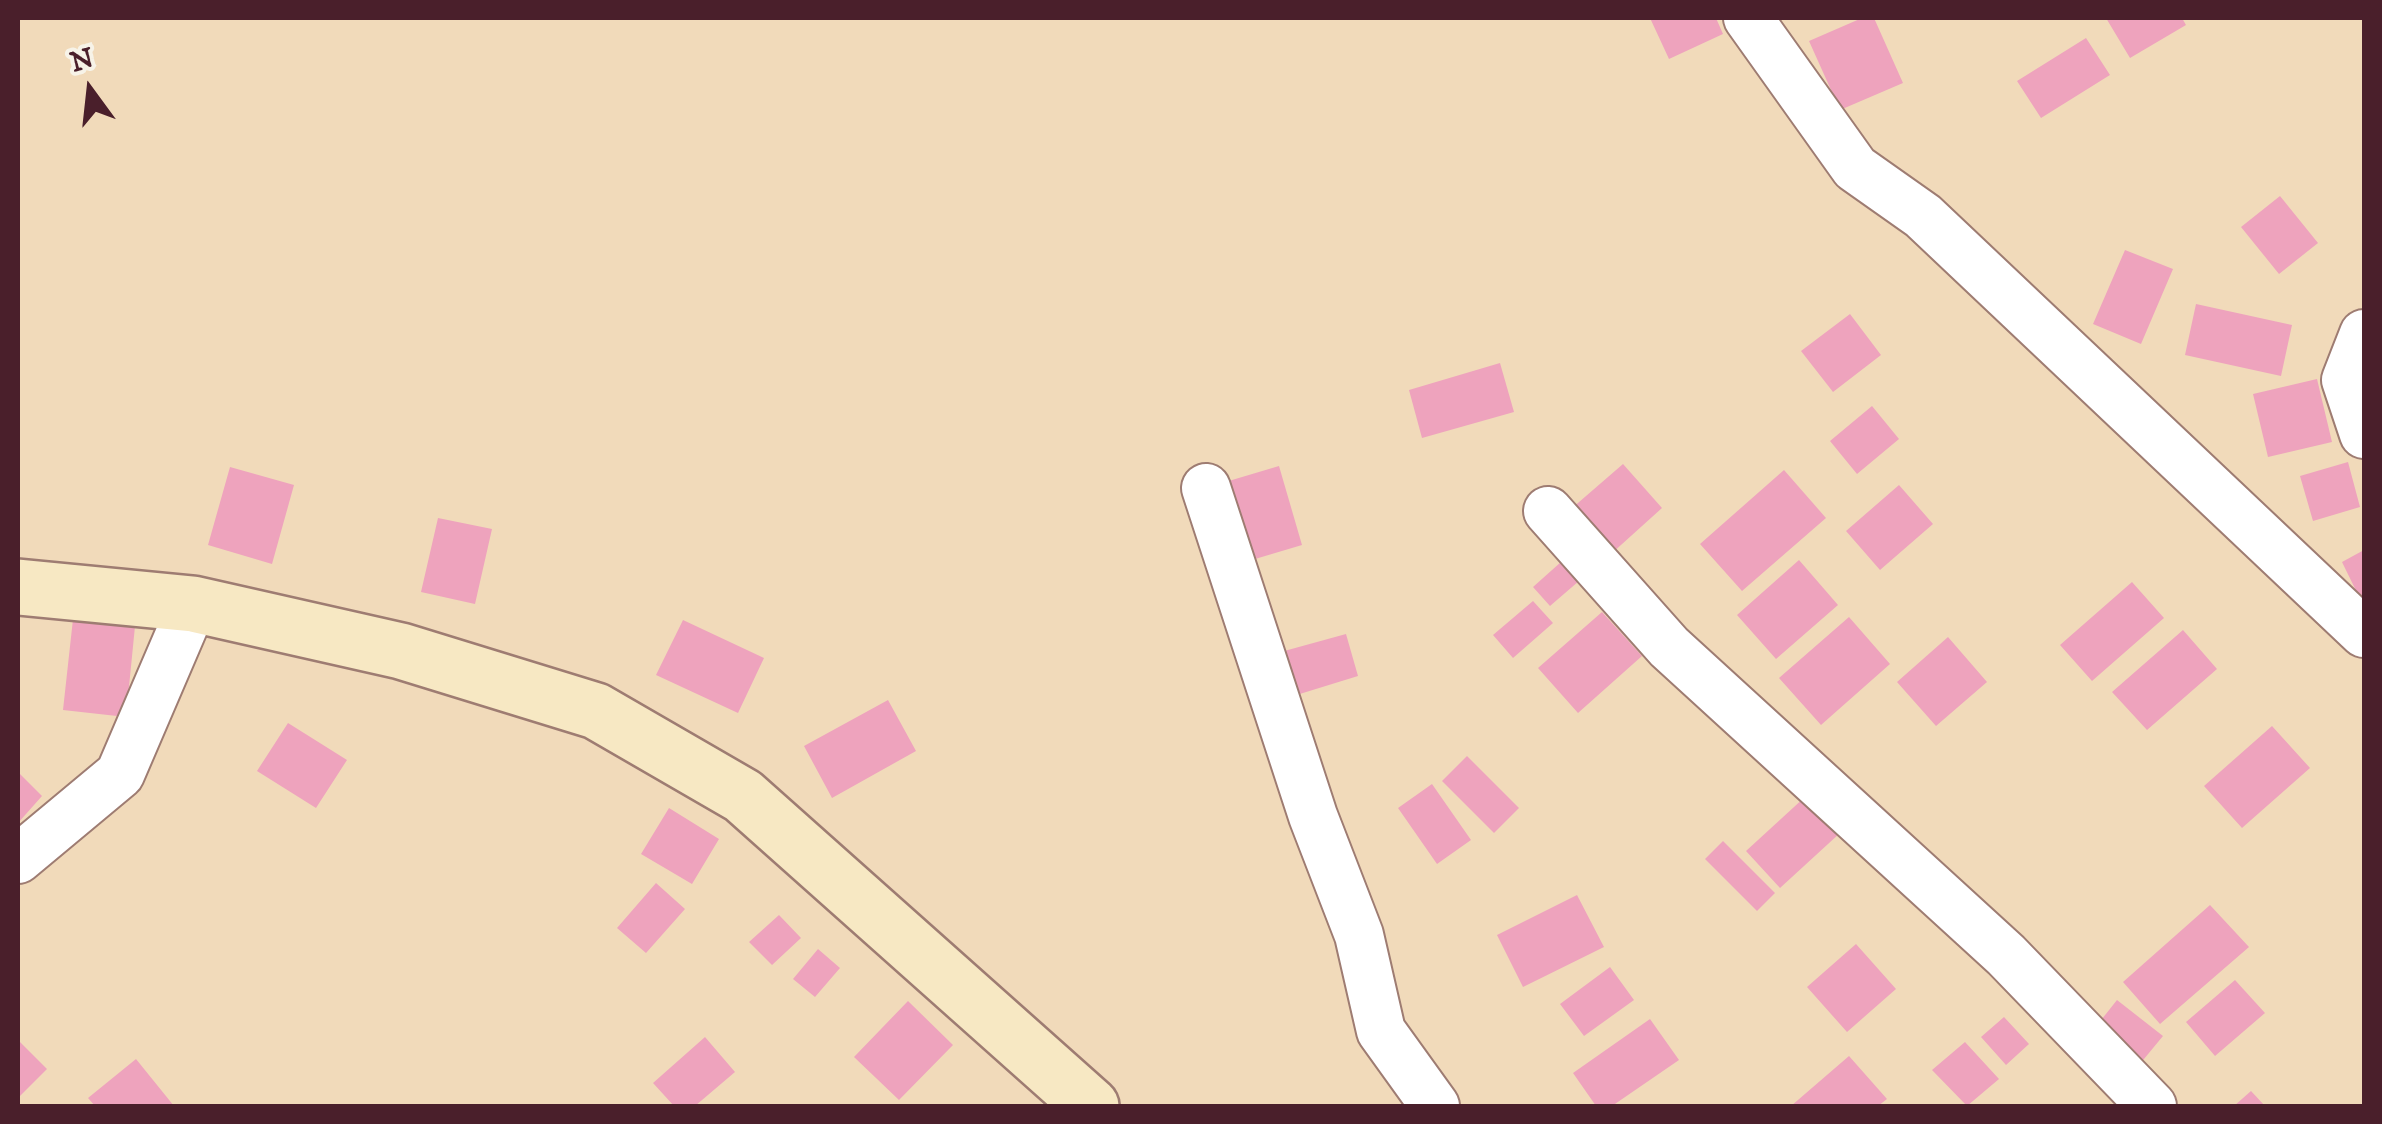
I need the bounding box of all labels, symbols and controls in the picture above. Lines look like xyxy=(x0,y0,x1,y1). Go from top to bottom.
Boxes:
north arrow xyxy=(40,40,140,140)
text: N xyxy=(66,41,98,80)

